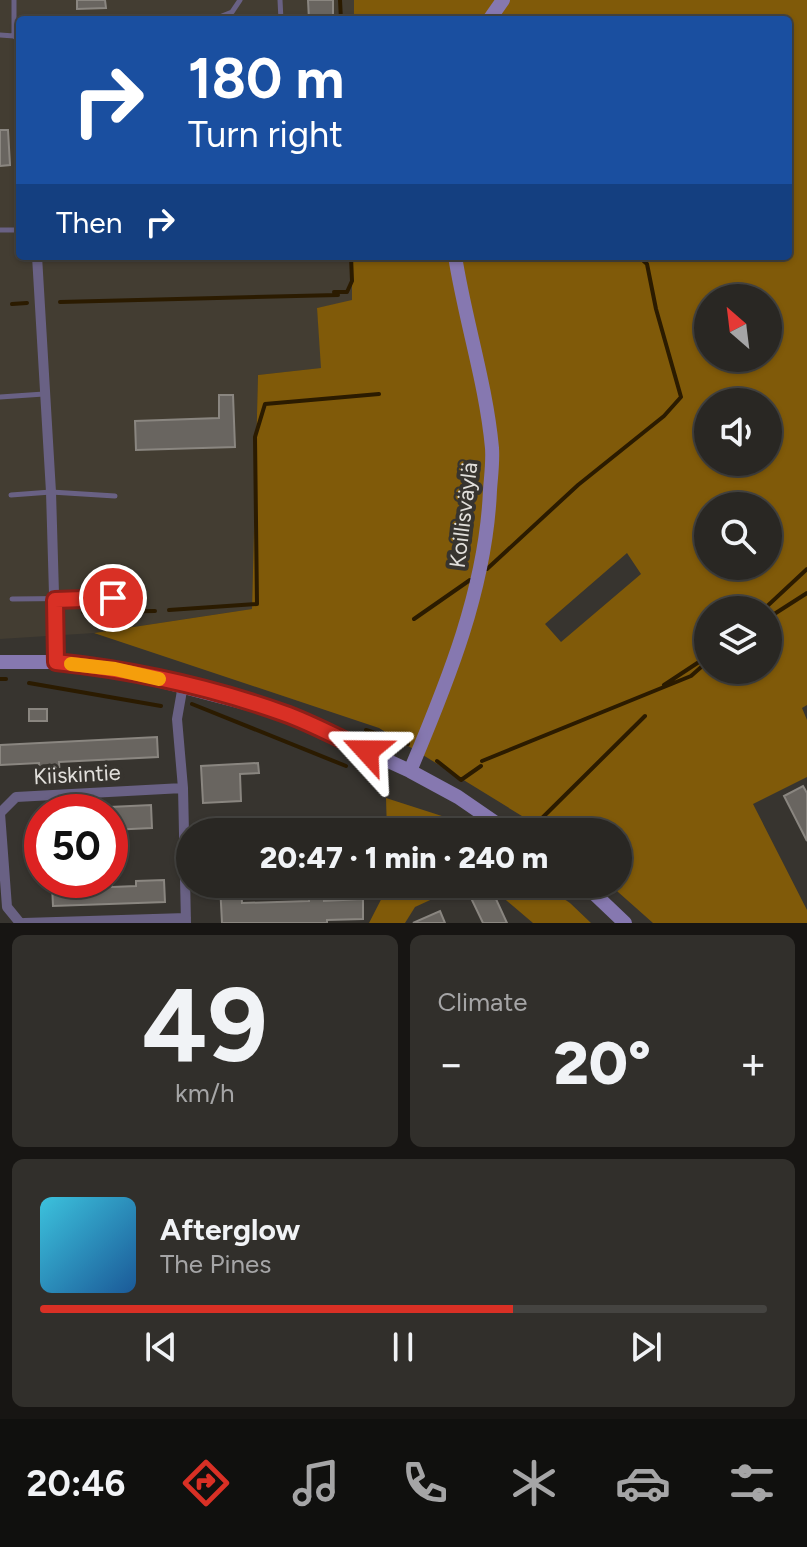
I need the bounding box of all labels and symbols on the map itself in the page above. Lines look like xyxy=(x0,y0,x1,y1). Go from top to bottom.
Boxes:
north arrow xyxy=(694,284,782,372)
street label: Koillisväylä xyxy=(444,461,483,569)
pin xyxy=(79,564,147,632)
position arrow xyxy=(325,709,409,793)
street label: Kiiskintie xyxy=(33,759,121,790)
speed limit sign: 50 xyxy=(24,794,128,898)

